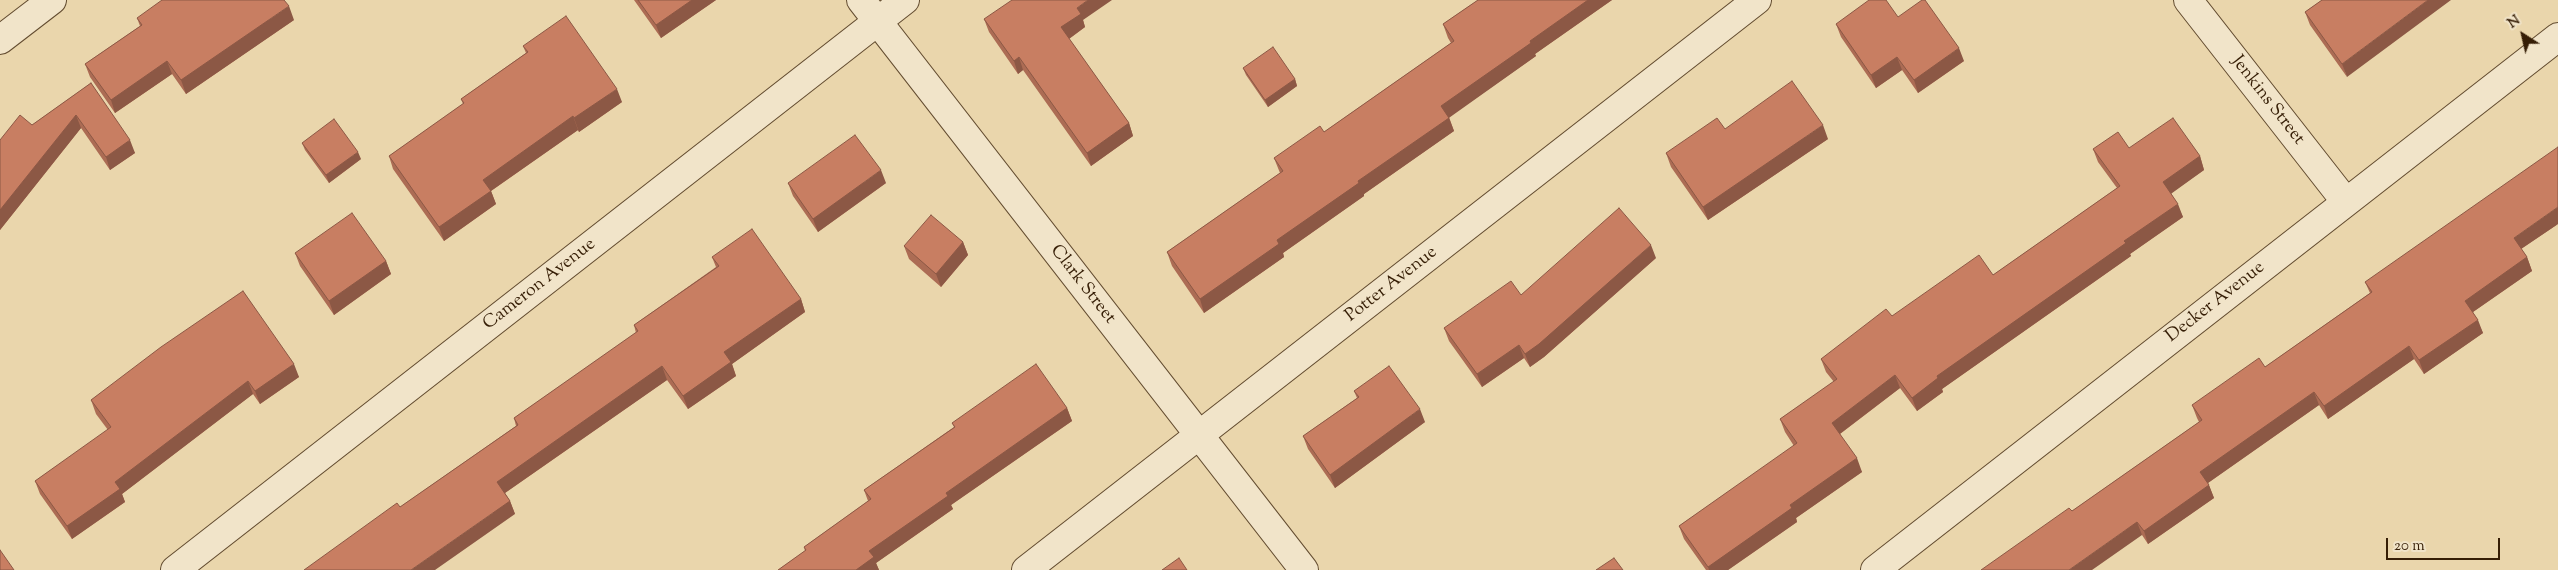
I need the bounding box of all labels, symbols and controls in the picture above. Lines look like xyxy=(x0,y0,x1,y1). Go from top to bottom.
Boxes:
north arrow xyxy=(2498,10,2548,60)
text: N xyxy=(2504,11,2525,34)
street label: Jenkins Street xyxy=(2225,52,2309,150)
street label: Cameron Avenue xyxy=(479,234,601,336)
street label: Clark Street xyxy=(1044,241,1120,329)
street label: Potter Avenue xyxy=(1342,242,1442,328)
street label: Decker Avenue xyxy=(2162,258,2270,348)
scale bar xyxy=(2388,528,2502,560)
text: 20 m xyxy=(2394,536,2425,557)

